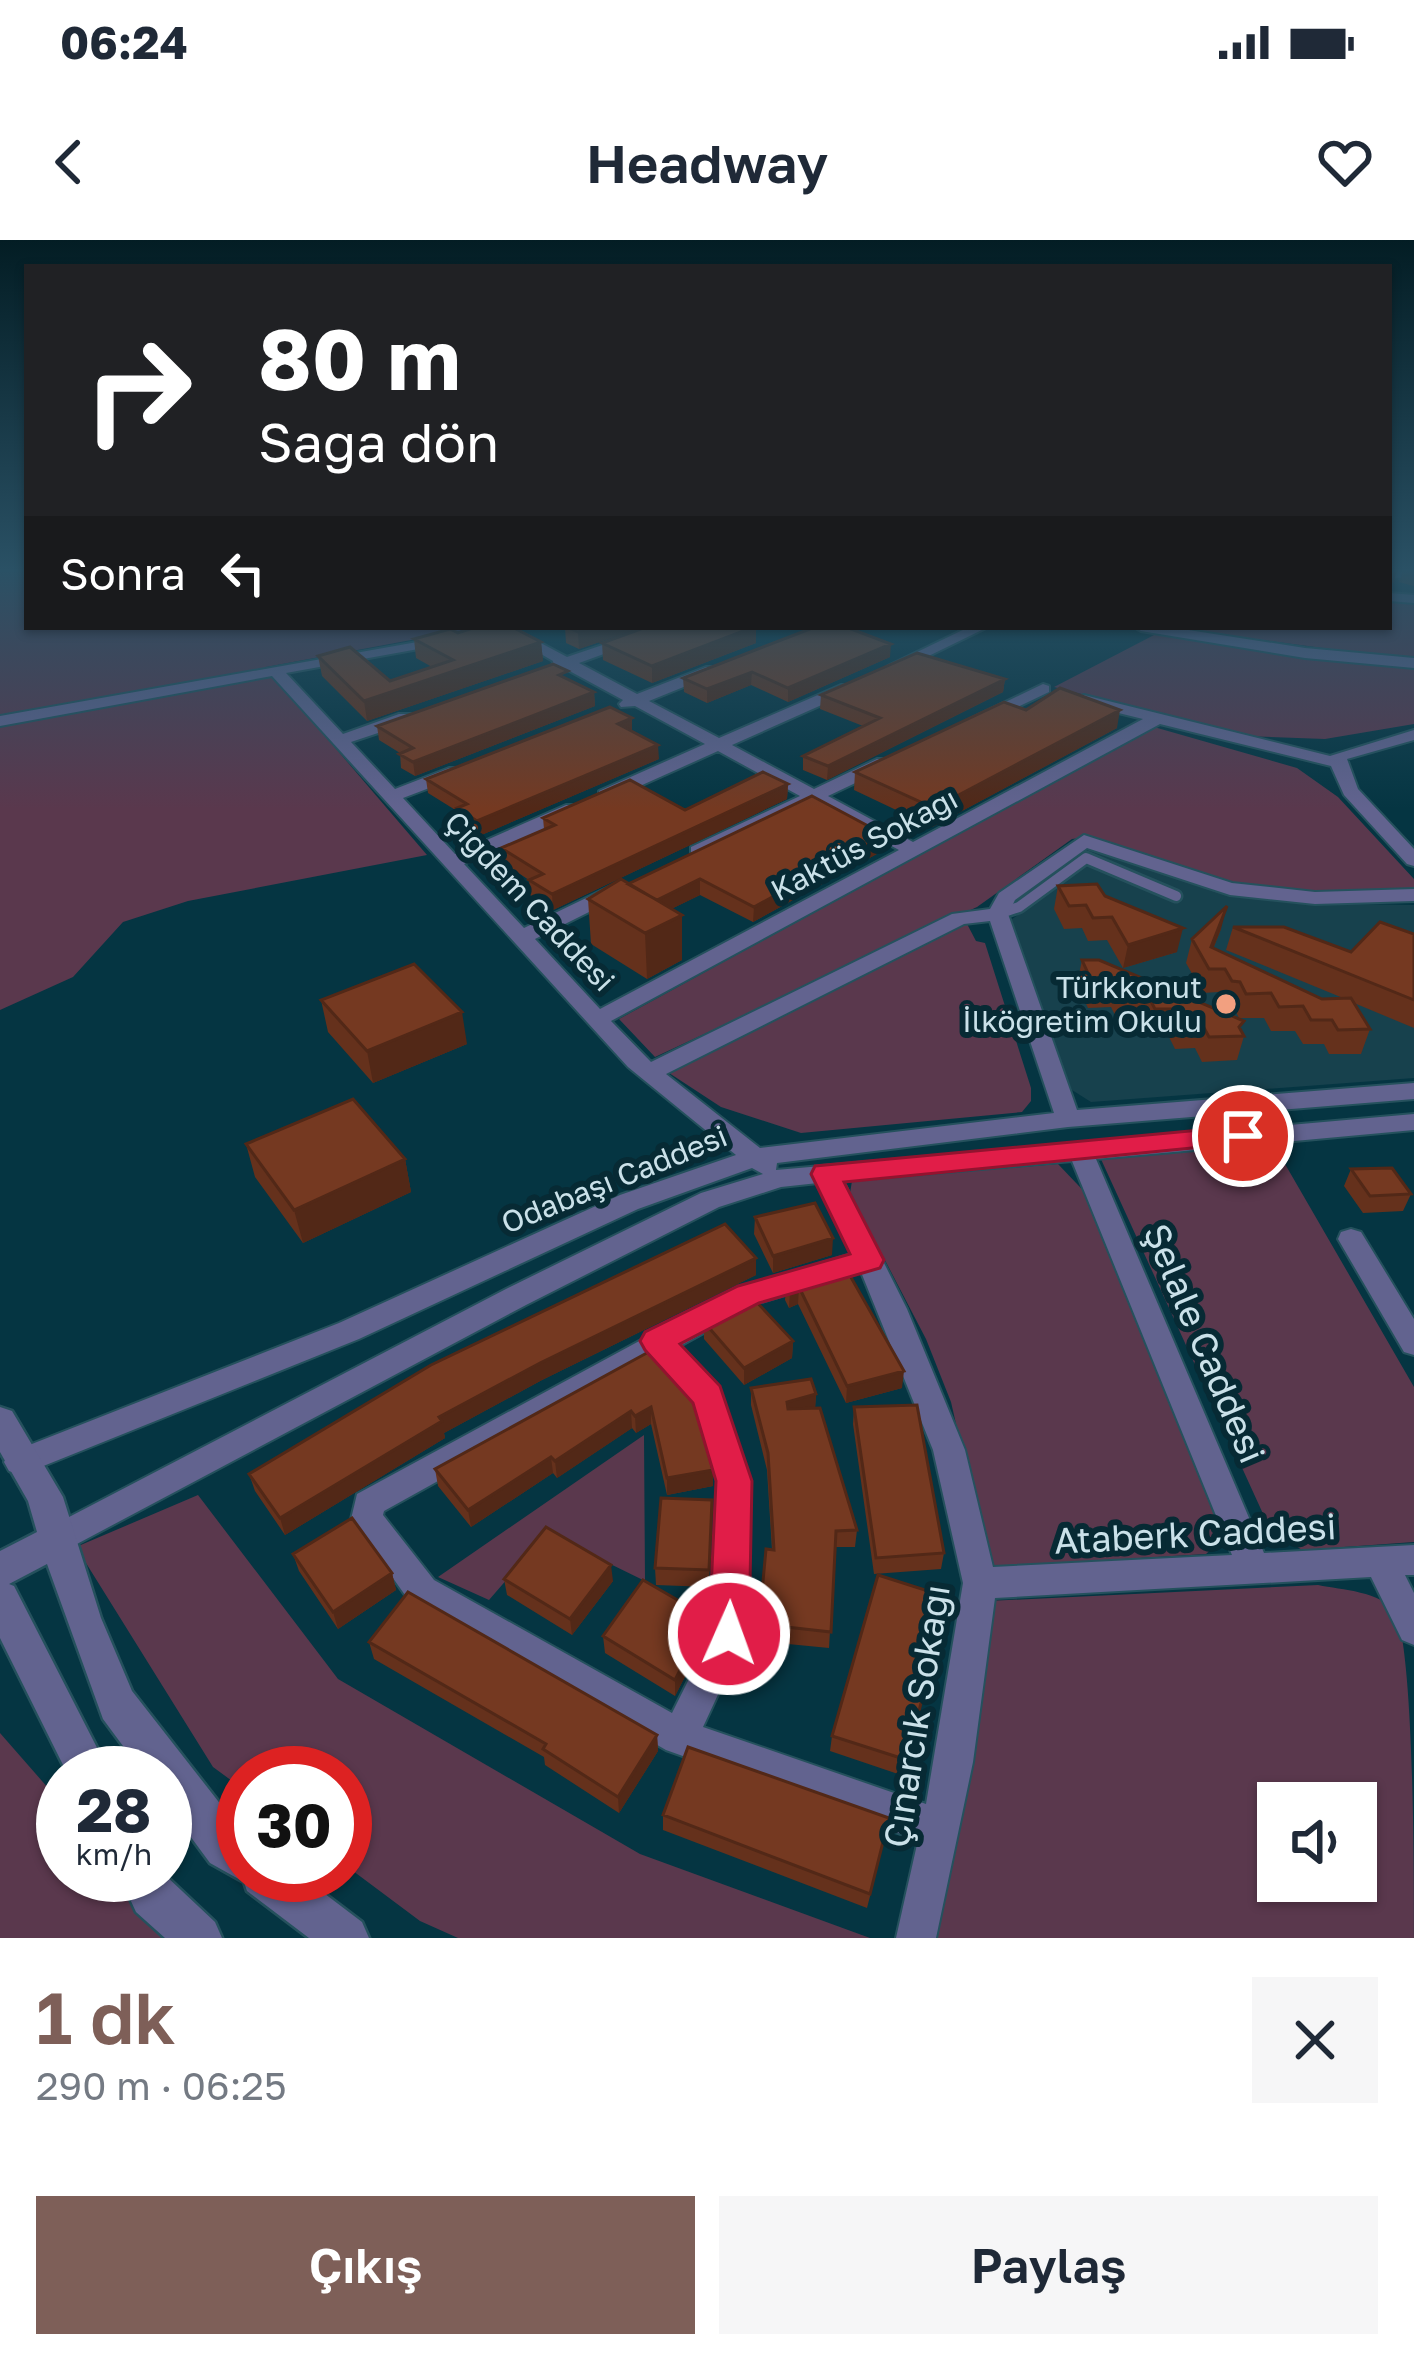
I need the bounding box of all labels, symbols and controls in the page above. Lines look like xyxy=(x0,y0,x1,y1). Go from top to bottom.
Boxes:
text: 06:24 xyxy=(60,15,188,69)
icon: back xyxy=(36,129,102,195)
icon: heart xyxy=(1312,129,1378,195)
text: Headway xyxy=(586,130,828,195)
text: 80 m xyxy=(258,308,461,408)
icon: right xyxy=(60,312,216,468)
text: Sağa dön xyxy=(258,409,499,474)
icon: left xyxy=(210,540,276,606)
text: Sonra xyxy=(60,546,186,600)
street label: Kaktüs Sokağı xyxy=(765,780,963,908)
street label: Çiğdem Caddesi xyxy=(438,804,622,998)
place label: Türkkonut İlköğretim Okulu xyxy=(962,969,1202,1039)
marker: Türkkonut İlköğretim Okulu xyxy=(1213,991,1239,1017)
pin xyxy=(1192,1085,1294,1187)
icon: arrive xyxy=(1210,1103,1276,1169)
street label: Odabaşı Caddesi xyxy=(496,1117,732,1241)
street label: Şelale Caddesi xyxy=(1135,1217,1275,1469)
street label: Ataberk Caddesi xyxy=(1053,1504,1337,1562)
position arrow xyxy=(666,1571,792,1697)
street label: Çınarcık Sokağı xyxy=(874,1581,958,1851)
speed limit sign: 30 xyxy=(216,1746,372,1902)
text: 28 xyxy=(76,1773,151,1845)
map controls xyxy=(1257,1782,1377,1902)
button: sound xyxy=(1257,1782,1377,1902)
text: km/h xyxy=(76,1836,152,1872)
text: 1 dk xyxy=(36,1973,176,2060)
button: close xyxy=(1252,1977,1378,2103)
text: 290 m · 06:25 xyxy=(36,2062,287,2109)
button: Çıkış xyxy=(36,2196,695,2334)
button: Paylaş xyxy=(719,2196,1378,2334)

